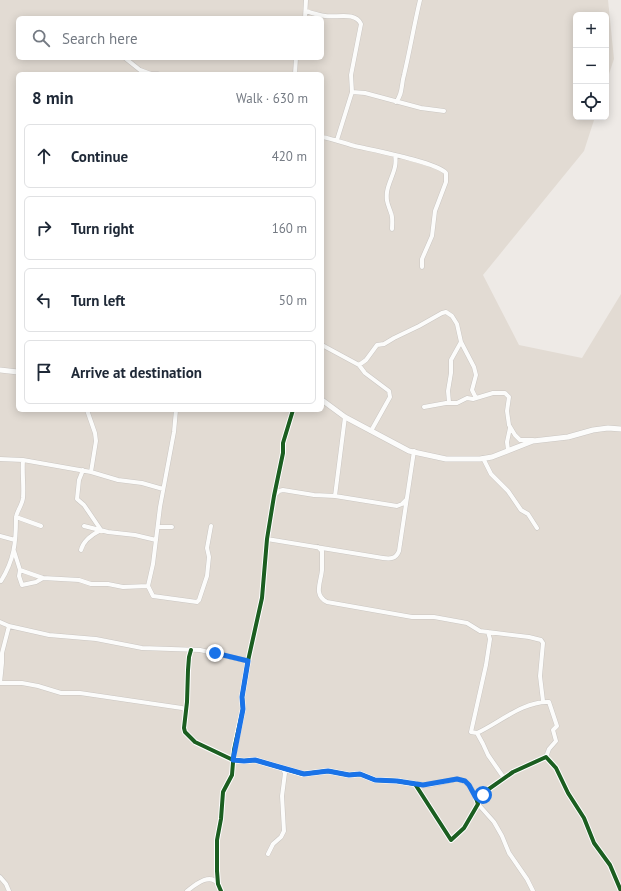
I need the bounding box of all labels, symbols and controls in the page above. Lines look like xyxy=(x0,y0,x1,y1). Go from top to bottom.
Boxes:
map controls xyxy=(573,12,609,120)
button: + xyxy=(573,12,609,48)
search box xyxy=(16,16,324,60)
icon: search xyxy=(30,27,52,49)
text: Search here xyxy=(62,29,138,48)
button: − xyxy=(573,48,609,84)
button: locate xyxy=(573,84,609,120)
text: 8 min xyxy=(32,87,73,109)
text: Walk · 630 m xyxy=(236,90,308,107)
icon: ahead xyxy=(33,145,55,167)
text: Continue xyxy=(71,147,128,166)
text: 420 m xyxy=(272,148,307,165)
icon: right xyxy=(33,217,55,239)
text: Turn right xyxy=(71,219,134,238)
text: 160 m xyxy=(272,220,307,237)
icon: left xyxy=(33,289,55,311)
text: Turn left xyxy=(71,291,125,310)
text: 50 m xyxy=(279,292,307,309)
icon: arrive xyxy=(33,361,55,383)
text: Arrive at destination xyxy=(71,363,202,382)
route end xyxy=(206,644,224,662)
route start xyxy=(474,786,492,804)

